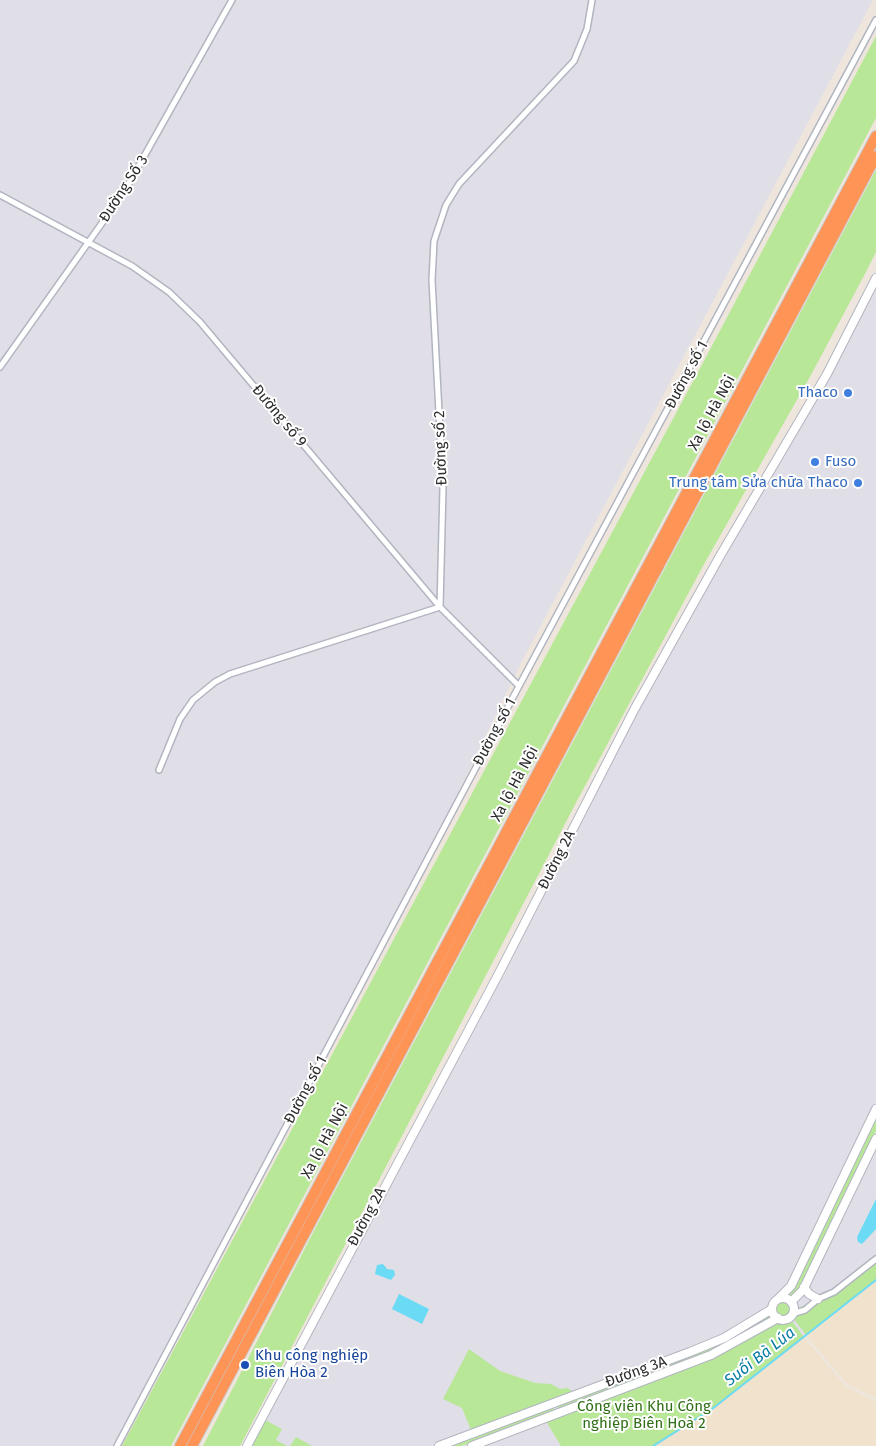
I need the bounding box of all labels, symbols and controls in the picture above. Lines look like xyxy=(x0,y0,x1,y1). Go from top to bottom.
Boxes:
street label: Đường Số 3 xyxy=(96,152,152,226)
street label: Đường số 1 xyxy=(662,338,712,412)
street label: Xa lộ Hà Nội xyxy=(685,372,739,454)
street label: Đường số 9 xyxy=(248,381,310,451)
place label: Thaco xyxy=(798,384,838,402)
marker: Thaco xyxy=(842,387,854,399)
street label: Đường số 2 xyxy=(431,410,451,486)
place label: Fuso xyxy=(825,453,856,471)
marker: Fuso xyxy=(809,456,821,468)
place label: Trung tâm Sửa chữa Thaco xyxy=(669,474,848,492)
marker: Trung tâm Sửa chữa Thaco xyxy=(852,477,864,489)
street label: Đường số 1 xyxy=(470,695,520,769)
street label: Xa lộ Hà Nội xyxy=(488,743,542,825)
street label: Đường 2A xyxy=(534,827,580,893)
street label: Đường số 1 xyxy=(281,1053,331,1127)
street label: Xa lộ Hà Nội xyxy=(298,1100,352,1182)
street label: Đường 2A xyxy=(344,1184,390,1250)
water label: Suối Bà Lúa xyxy=(721,1323,799,1391)
place label: Khu công nghiệp Biên Hòa 2 xyxy=(255,1347,368,1382)
street label: Đường 3A xyxy=(603,1353,669,1391)
marker: Khu công nghiệp Biên Hòa 2 xyxy=(239,1359,251,1371)
park label: Công viên Khu Công nghiệp Biên Hoà 2 xyxy=(577,1398,711,1433)

